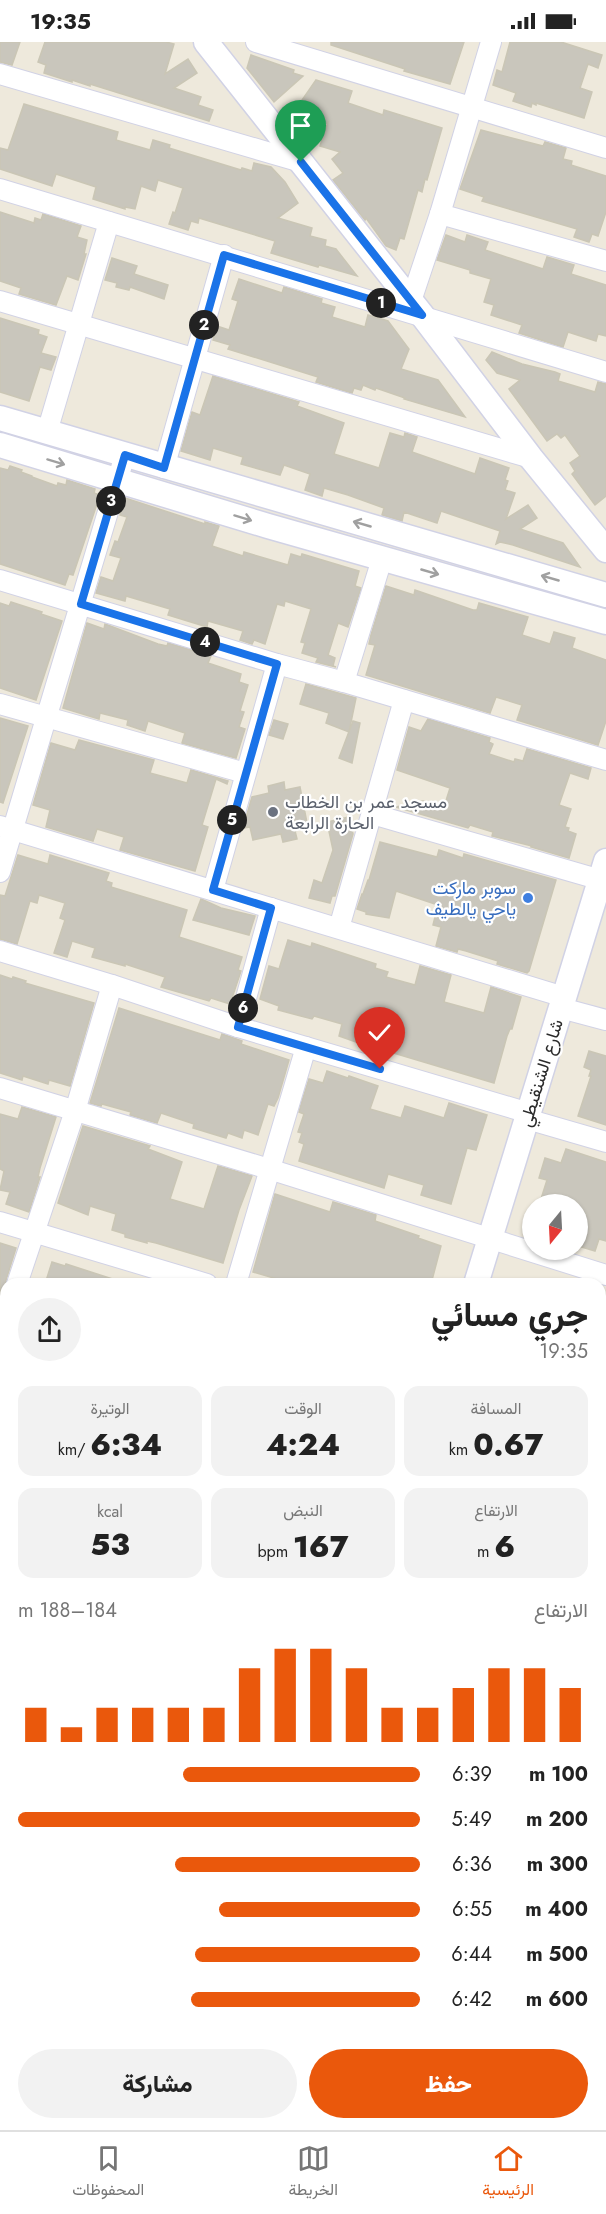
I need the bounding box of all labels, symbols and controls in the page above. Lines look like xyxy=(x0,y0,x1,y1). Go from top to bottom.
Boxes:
text: 19:35 xyxy=(30,5,91,37)
pin xyxy=(275,100,326,162)
icon: arrive xyxy=(284,109,317,142)
pin: 1 xyxy=(366,288,396,318)
text: 1 xyxy=(377,291,385,314)
pin: 2 xyxy=(189,310,219,340)
text: 2 xyxy=(199,313,209,336)
one-way arrow xyxy=(46,457,65,468)
pin: 3 xyxy=(96,486,126,516)
text: 3 xyxy=(106,489,116,512)
one-way arrow xyxy=(233,513,252,524)
one-way arrow xyxy=(353,518,372,530)
one-way arrow xyxy=(420,567,439,578)
one-way arrow xyxy=(541,572,560,584)
pin: 4 xyxy=(190,627,220,657)
text: 4 xyxy=(199,630,211,653)
place label: مسجد عمر بن الخطاب الحارة الرابعة xyxy=(285,789,447,836)
pin: 5 xyxy=(217,805,247,835)
marker: مسجد عمر بن الخطاب الحارة الرابعة xyxy=(266,805,280,819)
text: 5 xyxy=(227,808,237,831)
place label: سوبر ماركت ياحي يالطيف xyxy=(426,875,516,924)
marker: سوبر ماركت ياحي يالطيف xyxy=(521,891,535,905)
pin: 6 xyxy=(228,993,258,1023)
text: 6 xyxy=(238,996,248,1019)
pin xyxy=(354,1007,405,1069)
icon: check xyxy=(363,1016,396,1049)
street label: شارع الشنقيطي xyxy=(512,1016,572,1131)
north arrow xyxy=(522,1194,588,1260)
map controls xyxy=(522,1194,588,1260)
text: جري مسائي xyxy=(431,1291,588,1338)
button: share xyxy=(18,1298,81,1361)
text: 19:35 xyxy=(539,1337,588,1366)
text: الوتيرة xyxy=(90,1397,130,1420)
text: الوقت xyxy=(284,1397,322,1420)
text: المسافة xyxy=(471,1397,521,1420)
text: 6:34 xyxy=(90,1423,162,1466)
text: 4:24 xyxy=(266,1423,340,1466)
text: 0.67 xyxy=(473,1423,543,1466)
text: /km xyxy=(58,1438,90,1461)
text: km xyxy=(449,1438,473,1461)
text: النبض xyxy=(283,1499,323,1522)
text: الارتفاع xyxy=(474,1499,518,1522)
text: kcal xyxy=(97,1500,123,1523)
text: 53 xyxy=(90,1523,130,1566)
text: 167 xyxy=(293,1525,349,1568)
text: 6 xyxy=(494,1525,515,1568)
text: bpm xyxy=(257,1540,293,1563)
text: m xyxy=(477,1540,494,1563)
text: 184–188 m xyxy=(18,1596,117,1625)
text: الارتفاع xyxy=(534,1596,588,1625)
text: 6:39 xyxy=(452,1760,492,1789)
text: 100 m xyxy=(529,1760,588,1789)
text: 5:49 xyxy=(452,1805,492,1834)
text: 200 m xyxy=(526,1805,588,1834)
text: 6:36 xyxy=(452,1850,492,1879)
text: 300 m xyxy=(527,1850,588,1879)
text: 6:55 xyxy=(452,1895,492,1924)
text: 400 m xyxy=(525,1895,588,1924)
text: 6:44 xyxy=(451,1940,492,1969)
text: 500 m xyxy=(526,1940,588,1969)
text: 6:42 xyxy=(451,1985,492,2014)
text: 600 m xyxy=(526,1985,588,2014)
button: مشاركة xyxy=(18,2049,297,2118)
button: حفظ xyxy=(309,2049,588,2118)
tab: المحفوظات xyxy=(72,2142,144,2204)
tab: الخريطة xyxy=(288,2142,338,2204)
tab: الرئيسية xyxy=(482,2142,534,2204)

